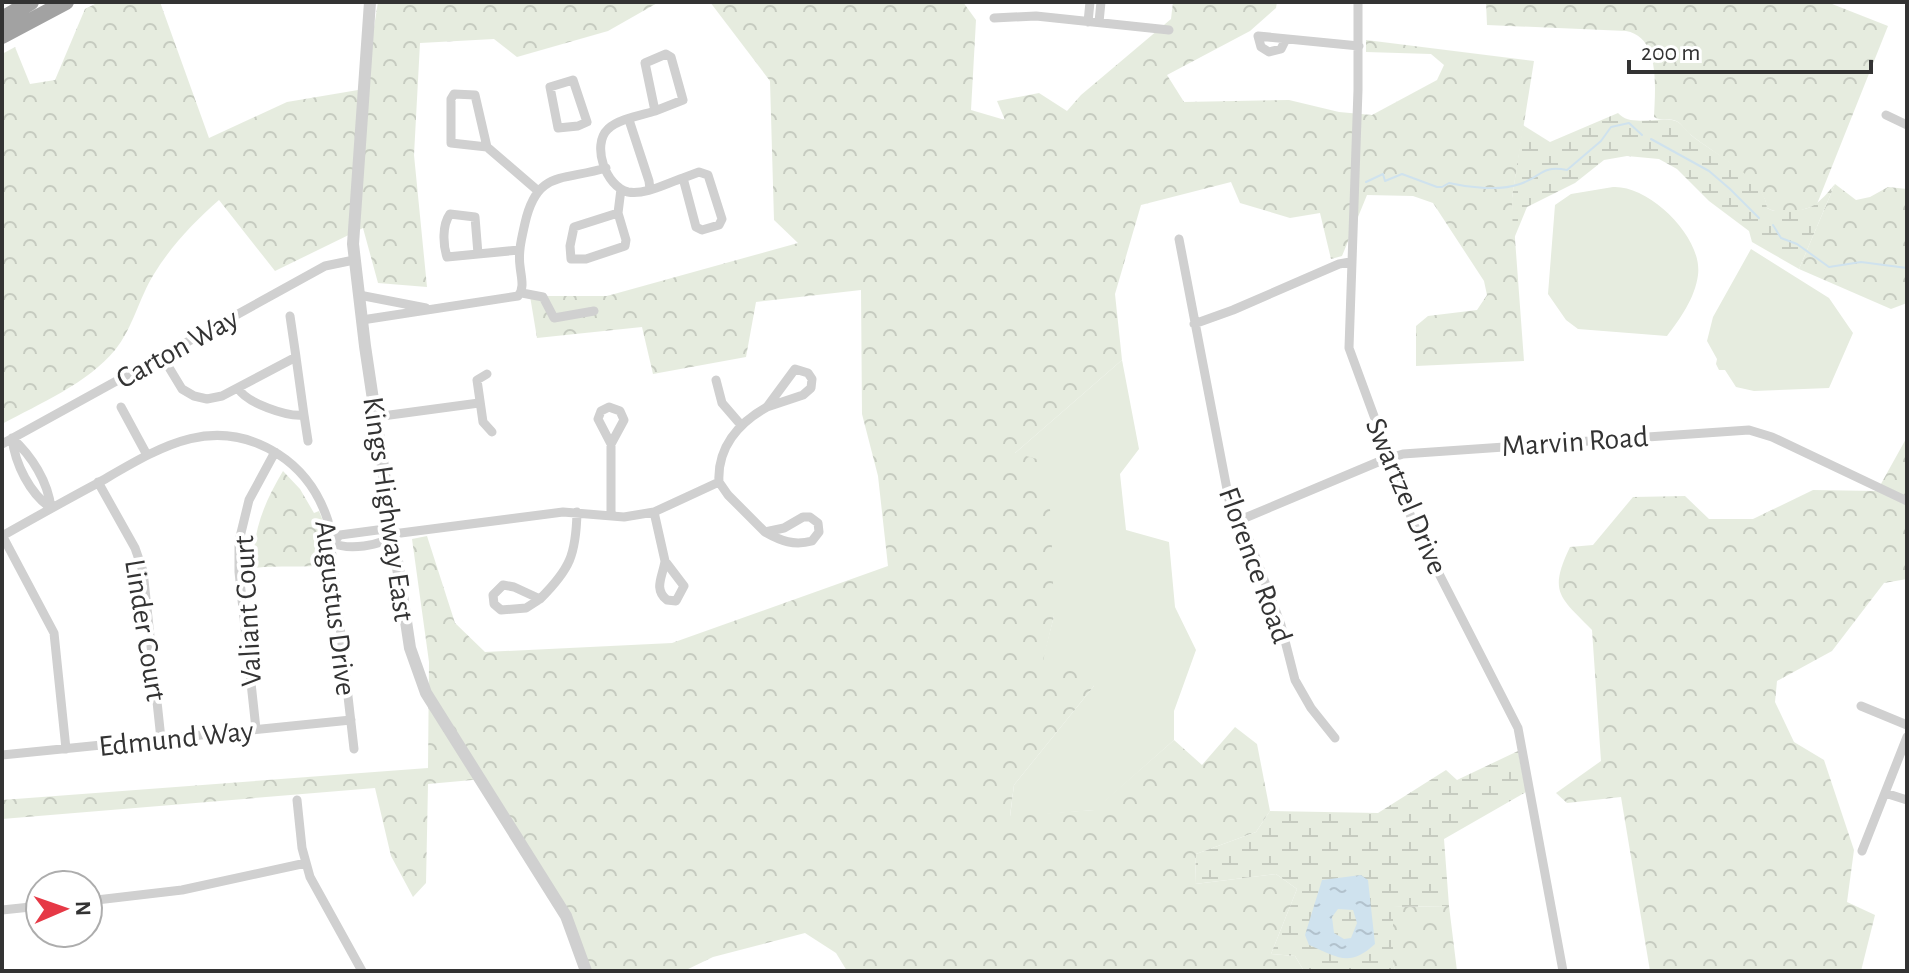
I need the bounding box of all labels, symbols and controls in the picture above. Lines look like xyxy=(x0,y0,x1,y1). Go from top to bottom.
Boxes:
scale bar xyxy=(1629,24,1871,74)
text: 200 m xyxy=(1641,41,1700,65)
street label: Carton Way xyxy=(111,303,244,395)
street label: Kings Highway East xyxy=(357,395,419,624)
street label: Swartzel Drive xyxy=(1360,414,1452,579)
street label: Marvin Road xyxy=(1501,422,1649,462)
street label: Florence Road xyxy=(1213,483,1297,647)
street label: Augustus Drive xyxy=(309,519,361,697)
street label: Valiant Court xyxy=(229,534,267,687)
street label: Linder Court xyxy=(119,557,171,704)
street label: Edmund Way xyxy=(97,716,255,762)
north arrow xyxy=(24,869,104,949)
text: N xyxy=(72,900,94,916)

